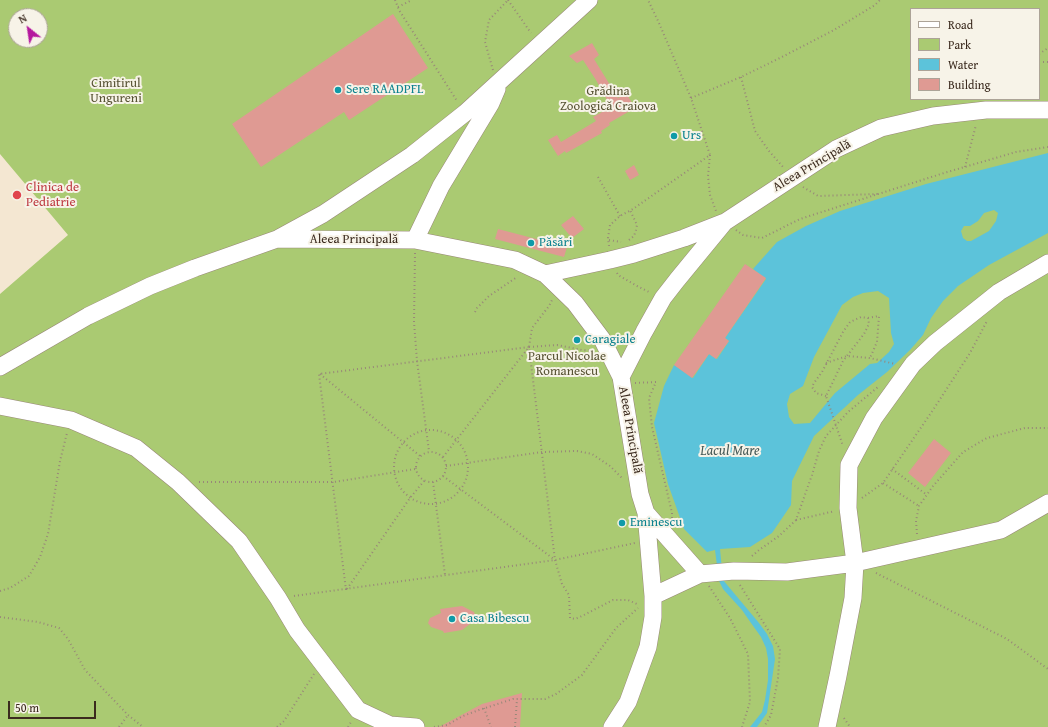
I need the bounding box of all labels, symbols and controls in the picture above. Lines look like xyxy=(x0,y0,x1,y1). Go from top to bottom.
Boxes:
north arrow xyxy=(8,8,48,48)
legend xyxy=(910,8,1040,100)
text: N xyxy=(15,10,30,27)
text: Road xyxy=(948,16,973,33)
text: Park xyxy=(948,36,971,53)
text: Water xyxy=(948,56,978,73)
park label: Cimitirul Ungureni xyxy=(90,76,142,107)
text: Building xyxy=(948,76,991,93)
place label: Sere RAADPFL xyxy=(346,82,423,98)
park label: Grădina Zoologică Craiova xyxy=(560,84,656,115)
marker: Sere RAADPFL xyxy=(333,85,343,95)
place label: Urs xyxy=(682,128,701,144)
marker: Urs xyxy=(669,131,679,141)
street label: Aleea Principală xyxy=(770,137,854,195)
place label: Clinica de Pediatrie xyxy=(26,180,79,211)
marker: Clinica de Pediatrie xyxy=(11,189,23,201)
street label: Aleea Principală xyxy=(310,232,398,248)
place label: Păsări xyxy=(539,235,572,251)
marker: Păsări xyxy=(526,238,536,248)
place label: Caragiale xyxy=(585,332,636,348)
marker: Caragiale xyxy=(572,335,582,345)
park label: Parcul Nicolae Romanescu xyxy=(528,349,606,380)
street label: Aleea Principală xyxy=(615,385,645,475)
water label: Lacul Mare xyxy=(700,443,760,459)
place label: Eminescu xyxy=(630,515,682,531)
marker: Eminescu xyxy=(617,518,627,528)
place label: Casa Bibescu xyxy=(460,611,529,627)
marker: Casa Bibescu xyxy=(447,614,457,624)
scale bar xyxy=(10,693,98,719)
text: 50 m xyxy=(15,699,39,716)

